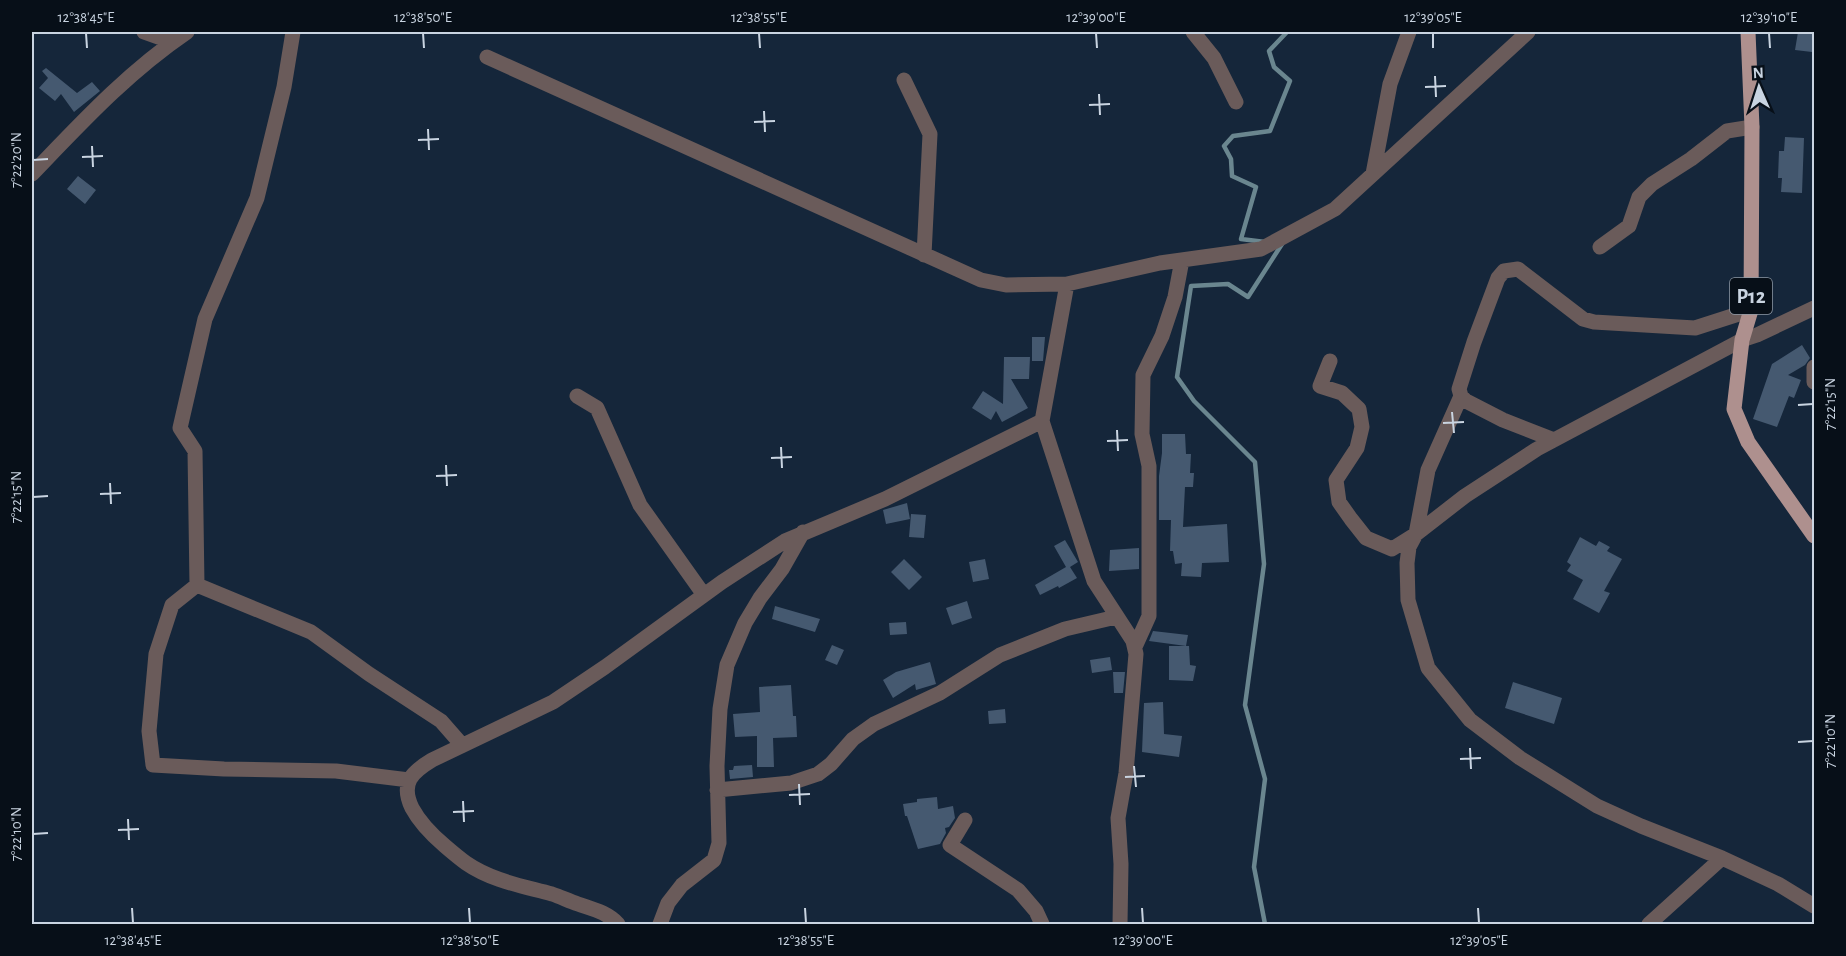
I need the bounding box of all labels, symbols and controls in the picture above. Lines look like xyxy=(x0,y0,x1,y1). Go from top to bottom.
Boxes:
text: 12°38'45"E xyxy=(57,10,115,25)
text: 12°38'50"E xyxy=(394,10,452,25)
text: 12°38'55"E xyxy=(731,10,787,25)
text: 12°39'00"E xyxy=(1066,10,1126,25)
text: 12°39'05"E xyxy=(1404,10,1462,25)
text: 12°39'10"E xyxy=(1741,10,1797,25)
north arrow xyxy=(1729,57,1789,117)
text: N xyxy=(1752,65,1764,81)
text: 7°22'20"N xyxy=(9,132,24,188)
road number: P12 xyxy=(1730,278,1772,314)
text: 7°22'15"N xyxy=(1823,378,1838,430)
text: 7°22'15"N xyxy=(9,471,24,523)
text: 7°22'10"N xyxy=(1823,714,1838,768)
text: 7°22'10"N xyxy=(9,807,24,861)
text: 12°38'45"E xyxy=(104,933,162,948)
text: 12°38'50"E xyxy=(441,933,499,948)
text: 12°38'55"E xyxy=(778,933,834,948)
text: 12°39'00"E xyxy=(1113,933,1173,948)
text: 12°39'05"E xyxy=(1450,933,1508,948)

